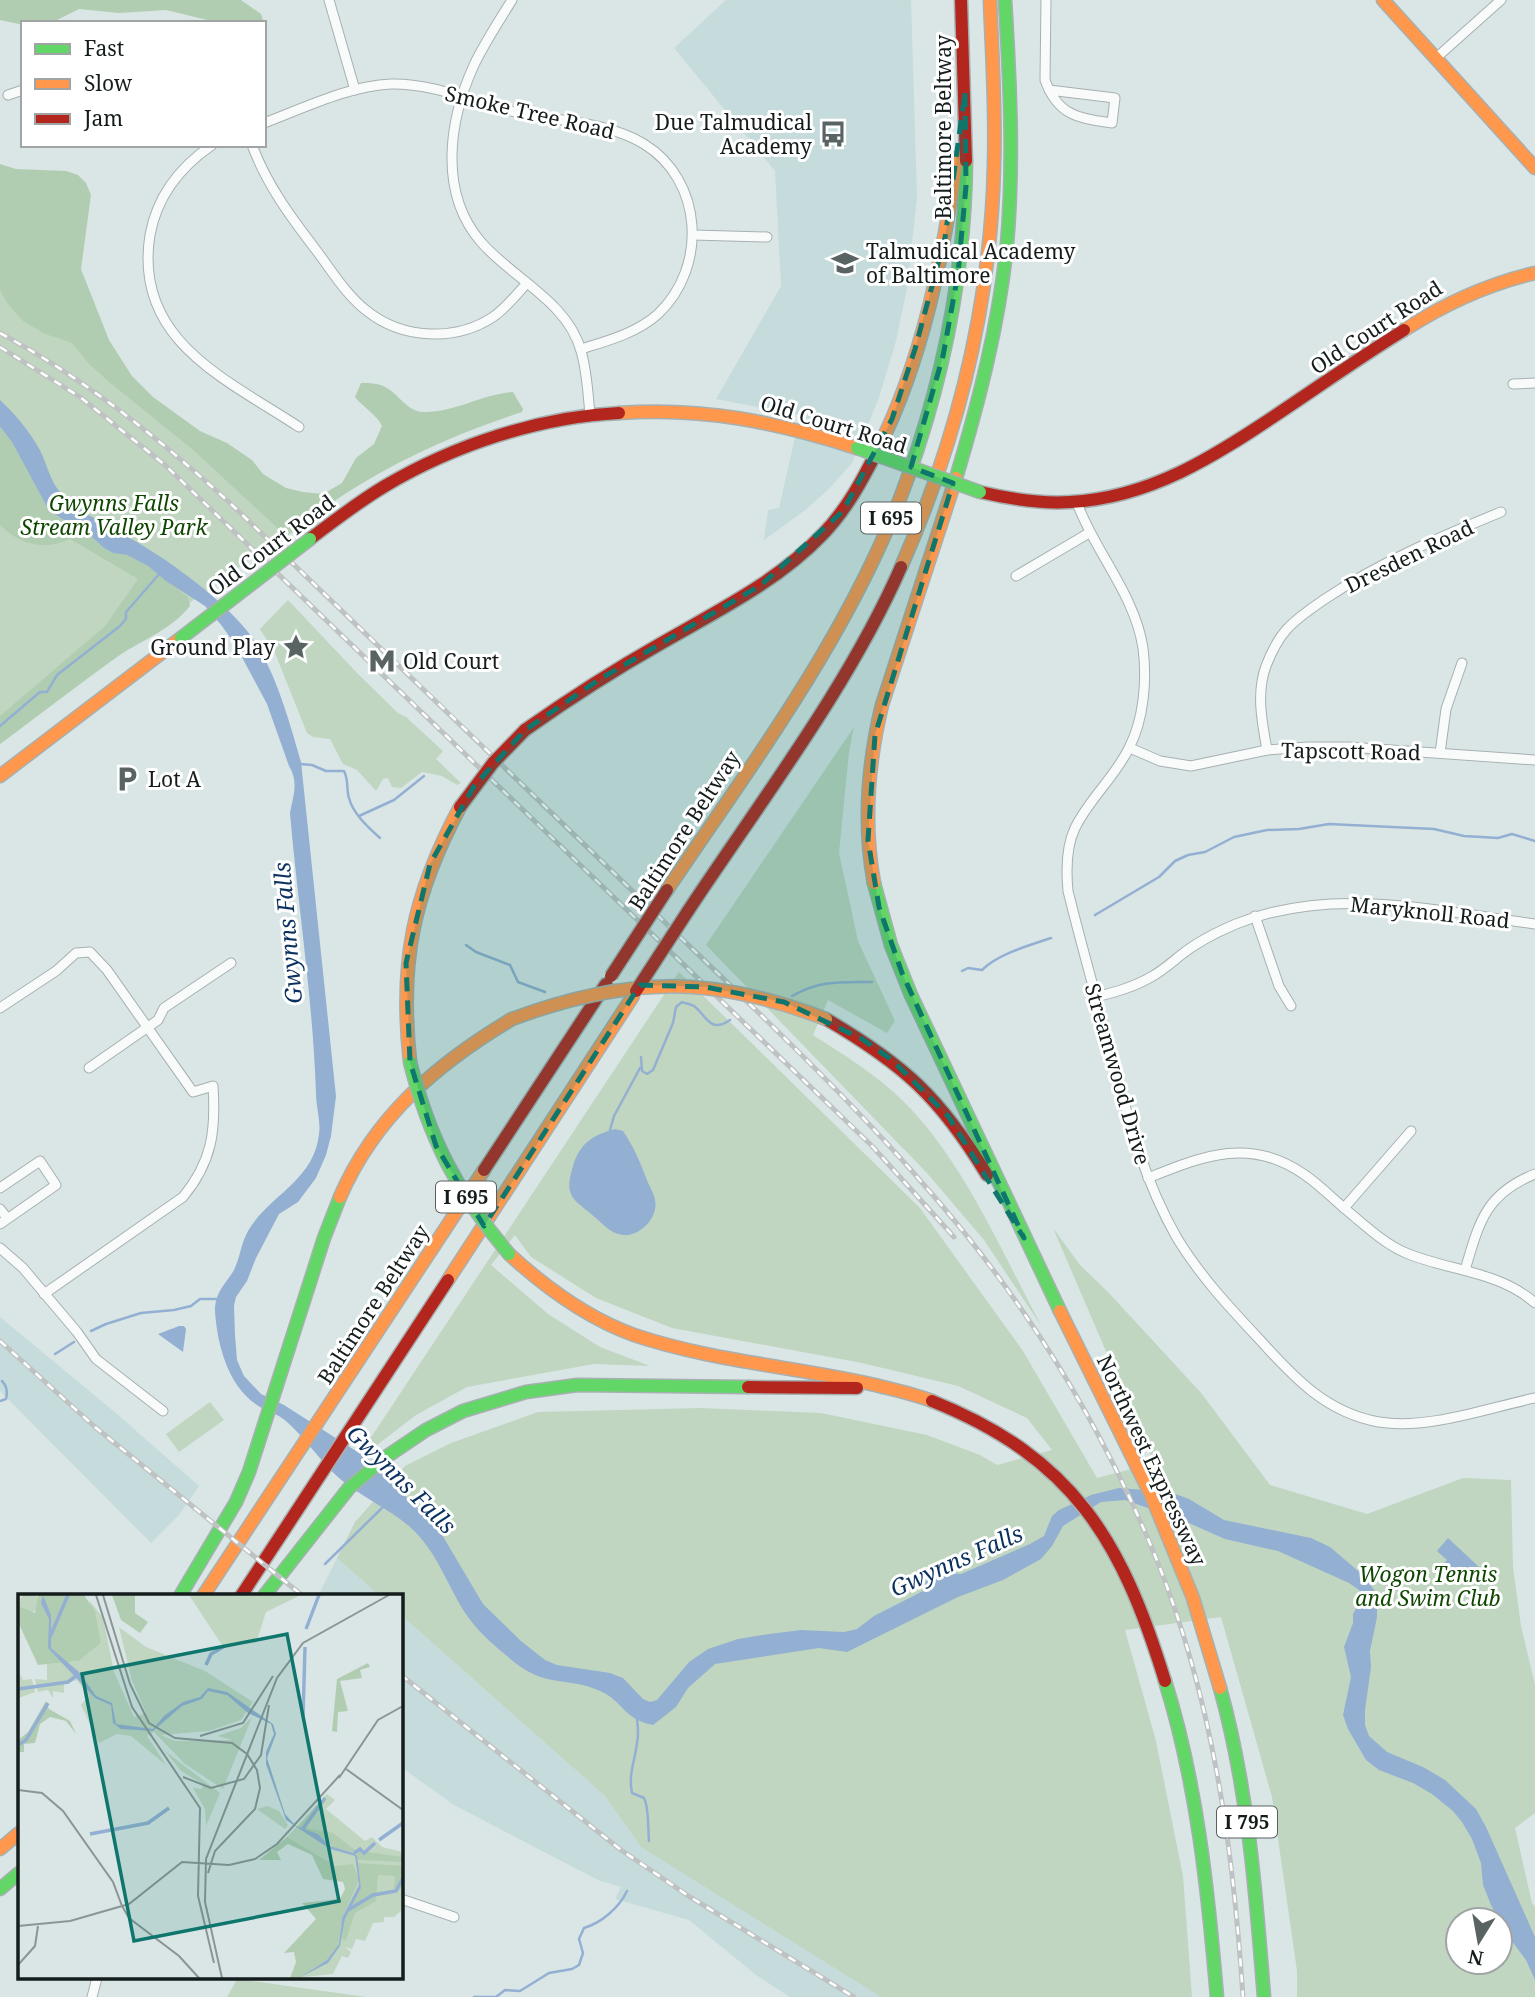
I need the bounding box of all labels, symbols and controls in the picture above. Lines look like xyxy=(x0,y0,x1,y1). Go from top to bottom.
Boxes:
legend xyxy=(21,21,266,147)
text: Fast xyxy=(84,34,124,62)
street label: Baltimore Beltway xyxy=(929,34,957,219)
text: Slow xyxy=(84,69,133,97)
street label: Smoke Tree Road xyxy=(442,79,618,145)
text: Jam xyxy=(83,104,123,132)
place label: Due Talmudical Academy xyxy=(655,108,812,160)
bus stop icon: Due Talmudical Academy xyxy=(818,119,848,149)
place label: Talmudical Academy of Baltimore xyxy=(866,237,1076,289)
school or university icon: Talmudical Academy of Baltimore xyxy=(830,248,860,278)
street label: Old Court Road xyxy=(1305,274,1448,380)
street label: Old Court Road xyxy=(757,388,911,460)
street label: Old Court Road xyxy=(202,488,340,602)
park label: Gwynns Falls Stream Valley Park xyxy=(20,489,209,541)
road number: I 695 xyxy=(861,503,921,534)
street label: Dresden Road xyxy=(1340,513,1478,599)
place icon: Ground Play xyxy=(281,632,311,662)
place label: Ground Play xyxy=(150,633,275,661)
metro station icon: Old Court xyxy=(367,646,397,676)
place label: Old Court xyxy=(403,647,499,675)
street label: Tapscott Road xyxy=(1281,736,1421,766)
street label: Baltimore Beltway xyxy=(622,745,746,915)
parking icon: Lot A xyxy=(112,764,142,794)
place label: Lot A xyxy=(148,765,201,793)
water label: Gwynns Falls xyxy=(265,860,309,1005)
street label: Maryknoll Road xyxy=(1349,890,1511,934)
street label: Streamwood Drive xyxy=(1079,980,1157,1168)
road number: I 695 xyxy=(436,1182,496,1212)
street label: Baltimore Beltway xyxy=(311,1219,435,1389)
street label: Northwest Expressway xyxy=(1091,1350,1213,1570)
water label: Gwynns Falls xyxy=(340,1417,464,1541)
water label: Gwynns Falls xyxy=(885,1516,1028,1604)
park label: Wogon Tennis and Swim Club xyxy=(1355,1560,1501,1612)
inset map xyxy=(18,1594,402,1980)
road number: I 795 xyxy=(1217,1806,1277,1838)
north arrow xyxy=(1444,1906,1514,1976)
text: N xyxy=(1466,1943,1486,1972)

